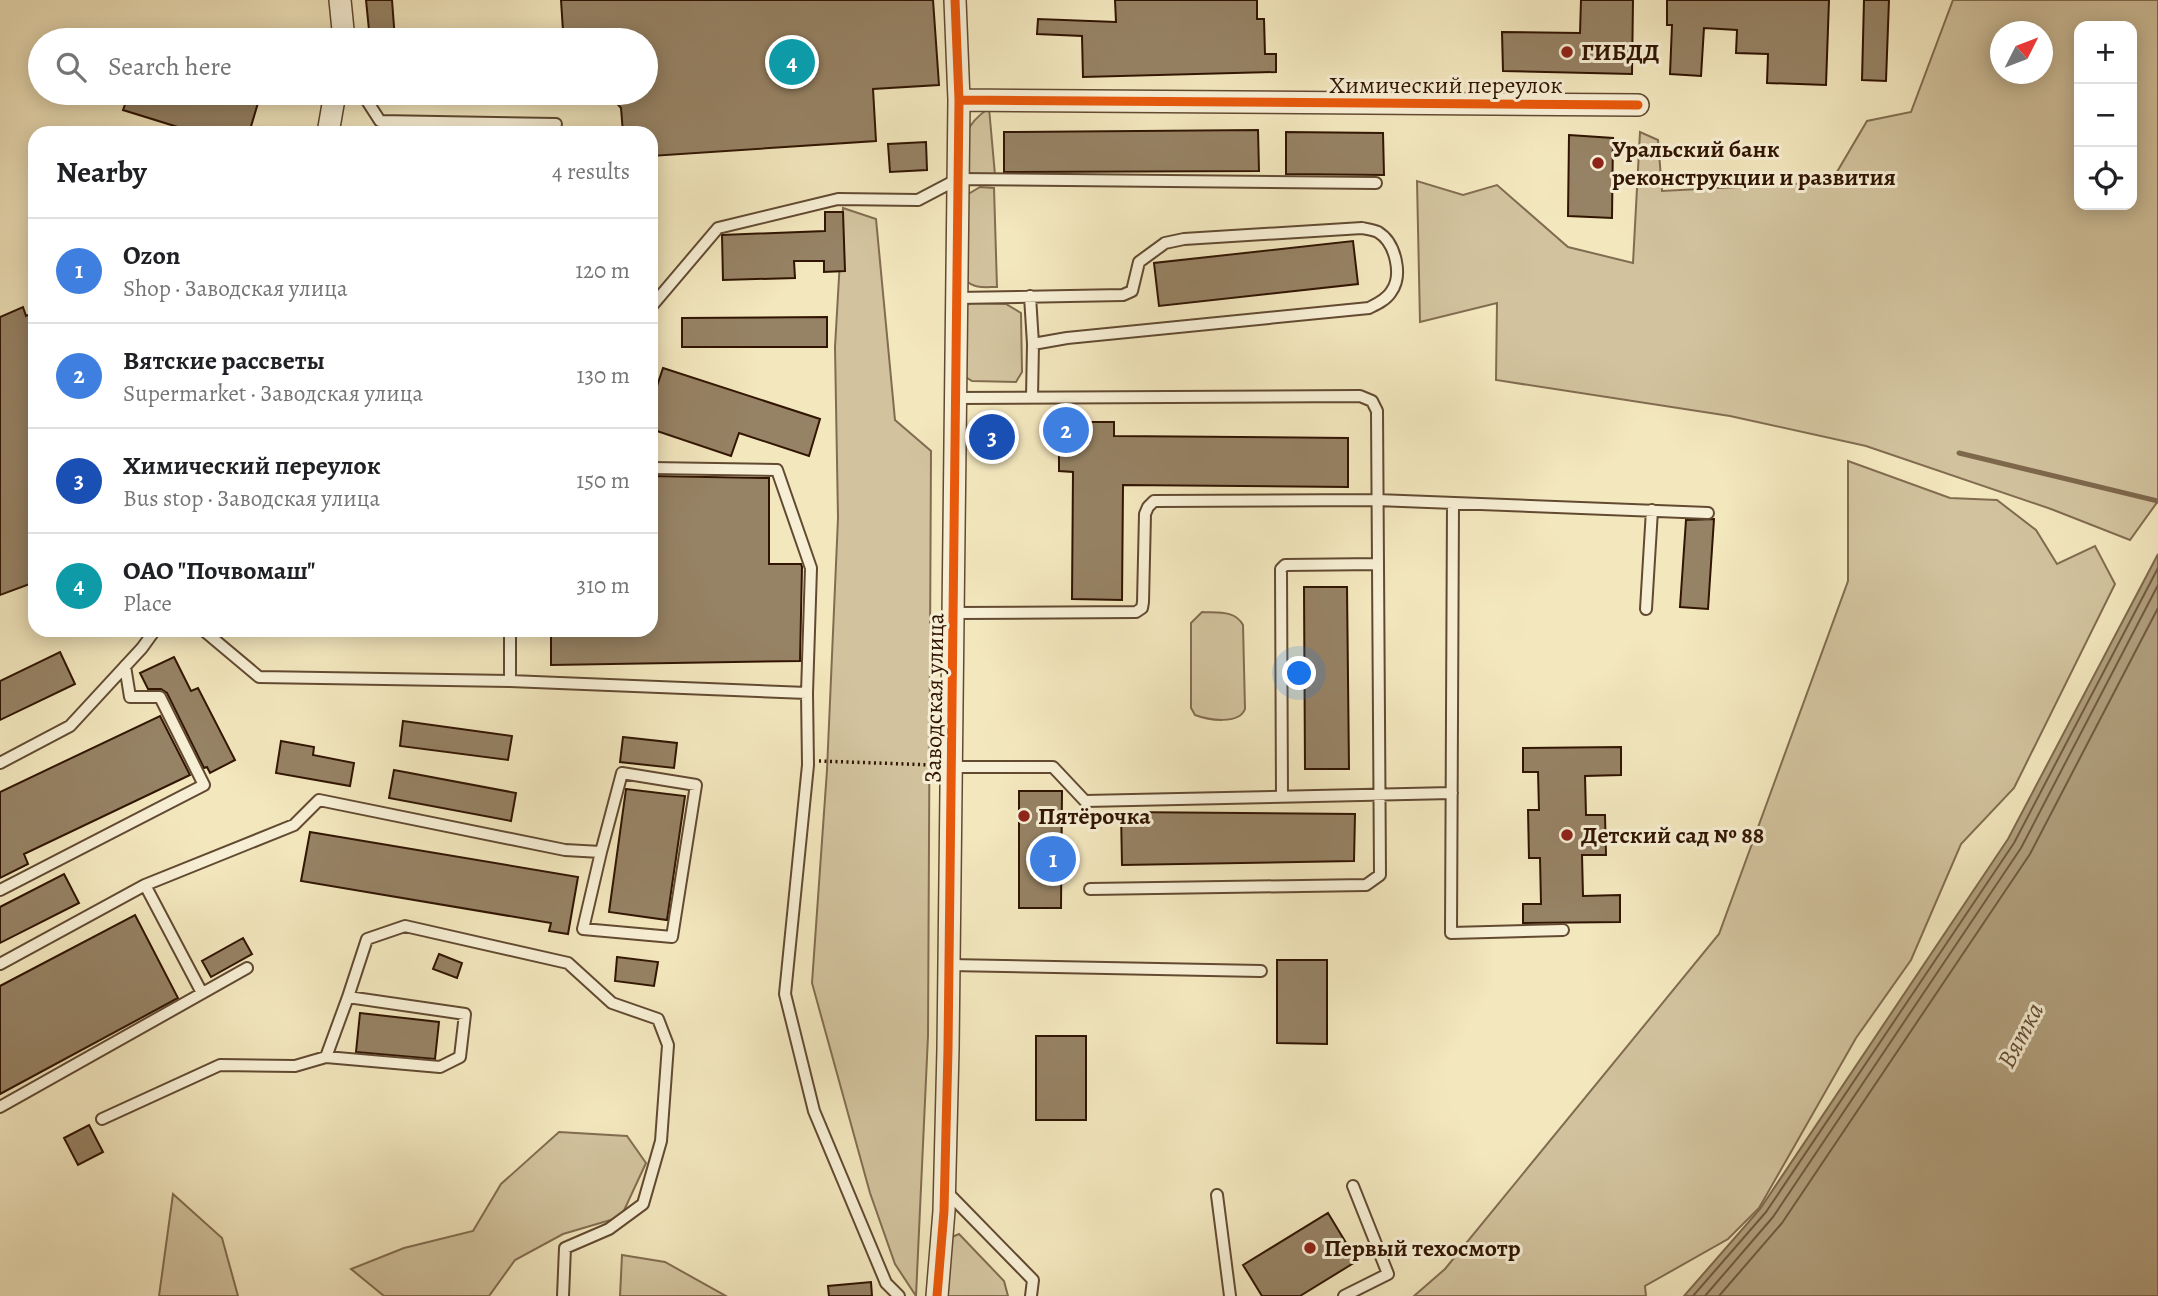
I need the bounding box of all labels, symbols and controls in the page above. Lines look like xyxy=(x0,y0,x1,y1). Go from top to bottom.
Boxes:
north arrow xyxy=(1990,21,2053,84)
map controls xyxy=(2074,21,2137,210)
button: + xyxy=(2074,21,2137,84)
search box xyxy=(28,28,658,105)
pin: 4 xyxy=(769,36,815,88)
place label: ГИБДД xyxy=(1581,36,1659,68)
marker: ГИБДД xyxy=(1559,44,1575,60)
icon: search xyxy=(52,48,90,86)
text: Search here xyxy=(108,49,232,84)
street label: Химический переулок xyxy=(1329,69,1563,101)
button: − xyxy=(2074,84,2137,147)
place label: Уральский банк реконструкции и развития xyxy=(1612,133,1896,193)
button: locate xyxy=(2074,147,2137,210)
text: Nearby xyxy=(56,152,147,192)
marker: Уральский банк реконструкции и развития xyxy=(1590,155,1606,171)
text: 4 results xyxy=(552,156,630,187)
text: Ozon xyxy=(123,238,181,273)
text: 1 xyxy=(75,255,83,286)
text: 120 m xyxy=(575,255,630,286)
text: Shop · Заводская улица xyxy=(123,273,348,304)
text: Вятские рассветы xyxy=(123,343,325,378)
text: 2 xyxy=(73,360,85,391)
text: 130 m xyxy=(577,360,630,391)
text: Supermarket · Заводская улица xyxy=(123,378,423,409)
pin: 2 xyxy=(1043,404,1089,456)
pin: 3 xyxy=(969,411,1015,463)
text: Химический переулок xyxy=(123,448,381,483)
text: 3 xyxy=(74,465,84,496)
text: 150 m xyxy=(576,465,630,496)
text: Bus stop · Заводская улица xyxy=(123,483,380,514)
text: ОАО "Почвомаш" xyxy=(123,553,315,588)
text: 4 xyxy=(74,570,84,601)
text: 310 m xyxy=(577,570,630,601)
text: Place xyxy=(123,588,172,619)
street label: Заводская улица xyxy=(917,613,951,783)
your location xyxy=(1282,656,1316,690)
place label: Пятёрочка xyxy=(1038,800,1151,832)
marker: Пятёрочка xyxy=(1016,808,1032,824)
place label: Детский сад № 88 xyxy=(1581,819,1764,851)
marker: Детский сад № 88 xyxy=(1559,827,1575,843)
pin: 1 xyxy=(1030,833,1076,885)
water label: Вятка xyxy=(1989,996,2052,1074)
place label: Первый техосмотр xyxy=(1324,1232,1521,1264)
marker: Первый техосмотр xyxy=(1302,1240,1318,1256)

